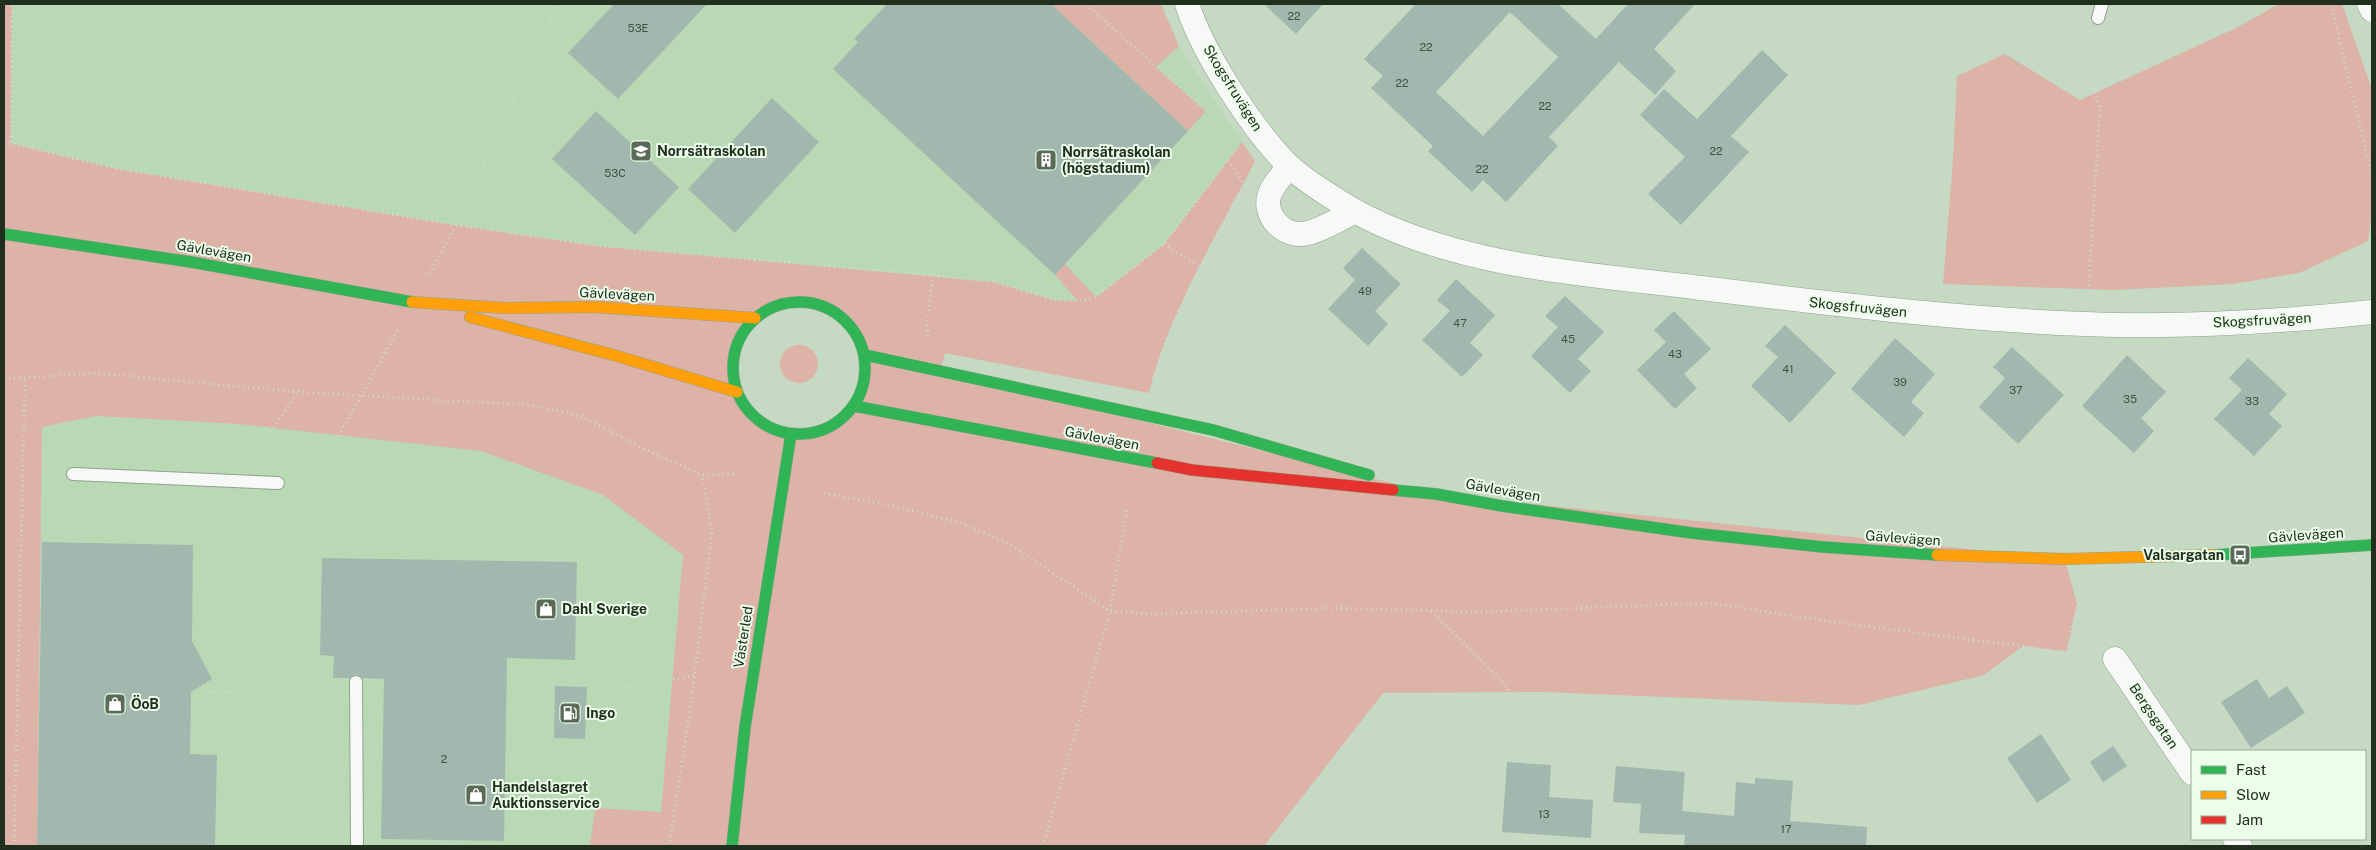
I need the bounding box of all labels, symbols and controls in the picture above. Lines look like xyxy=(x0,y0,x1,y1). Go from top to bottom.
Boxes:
house number: 22 xyxy=(1287,10,1301,22)
house number: 53E xyxy=(628,22,649,34)
house number: 22 xyxy=(1419,41,1433,53)
street label: Skogsfruvägen xyxy=(1200,42,1266,134)
house number: 22 xyxy=(1395,77,1409,89)
house number: 22 xyxy=(1538,100,1552,112)
school or university icon: Norrsätraskolan xyxy=(629,139,653,163)
place label: Norrsätraskolan xyxy=(657,143,766,159)
place label: Norrsätraskolan (högstadium) xyxy=(1062,144,1171,176)
house number: 22 xyxy=(1709,145,1723,157)
building icon: Norrsätraskolan (högstadium) xyxy=(1034,148,1058,172)
house number: 22 xyxy=(1475,163,1489,175)
house number: 53C xyxy=(604,167,626,179)
street label: Gävlevägen xyxy=(175,237,253,265)
street label: Gävlevägen xyxy=(579,284,655,304)
house number: 49 xyxy=(1358,285,1372,297)
street label: Skogsfruvägen xyxy=(1808,294,1908,320)
street label: Skogsfruvägen xyxy=(2212,309,2312,331)
house number: 47 xyxy=(1453,317,1467,329)
house number: 45 xyxy=(1561,333,1575,345)
house number: 43 xyxy=(1668,348,1682,360)
house number: 41 xyxy=(1782,363,1794,375)
house number: 39 xyxy=(1893,376,1907,388)
house number: 37 xyxy=(2009,384,2023,396)
house number: 35 xyxy=(2123,393,2137,405)
house number: 33 xyxy=(2245,395,2259,407)
street label: Gävlevägen xyxy=(1063,423,1141,453)
street label: Gävlevägen xyxy=(1464,476,1542,504)
street label: Gävlevägen xyxy=(2268,524,2344,546)
street label: Gävlevägen xyxy=(1865,527,1941,549)
bus stop icon: Valsargatan xyxy=(2228,543,2252,567)
place label: Valsargatan xyxy=(2143,547,2224,563)
shop icon: Dahl Sverige xyxy=(534,597,558,621)
place label: Dahl Sverige xyxy=(562,601,647,617)
street label: Västerled xyxy=(730,605,756,669)
street label: Bergsgatan xyxy=(2126,680,2182,752)
shop icon: ÖoB xyxy=(103,692,127,716)
place label: ÖoB xyxy=(131,695,159,712)
fuel station icon: Ingo xyxy=(558,701,582,725)
place label: Ingo xyxy=(586,705,615,721)
legend xyxy=(2191,750,2366,840)
house number: 2 xyxy=(441,753,448,765)
text: Fast xyxy=(2236,761,2266,778)
place label: Handelslagret Auktionsservice xyxy=(492,779,600,811)
shop icon: Handelslagret Auktionsservice xyxy=(464,783,488,807)
text: Slow xyxy=(2236,786,2271,803)
house number: 13 xyxy=(1538,808,1550,820)
text: Jam xyxy=(2236,811,2263,828)
house number: 17 xyxy=(1780,823,1792,835)

